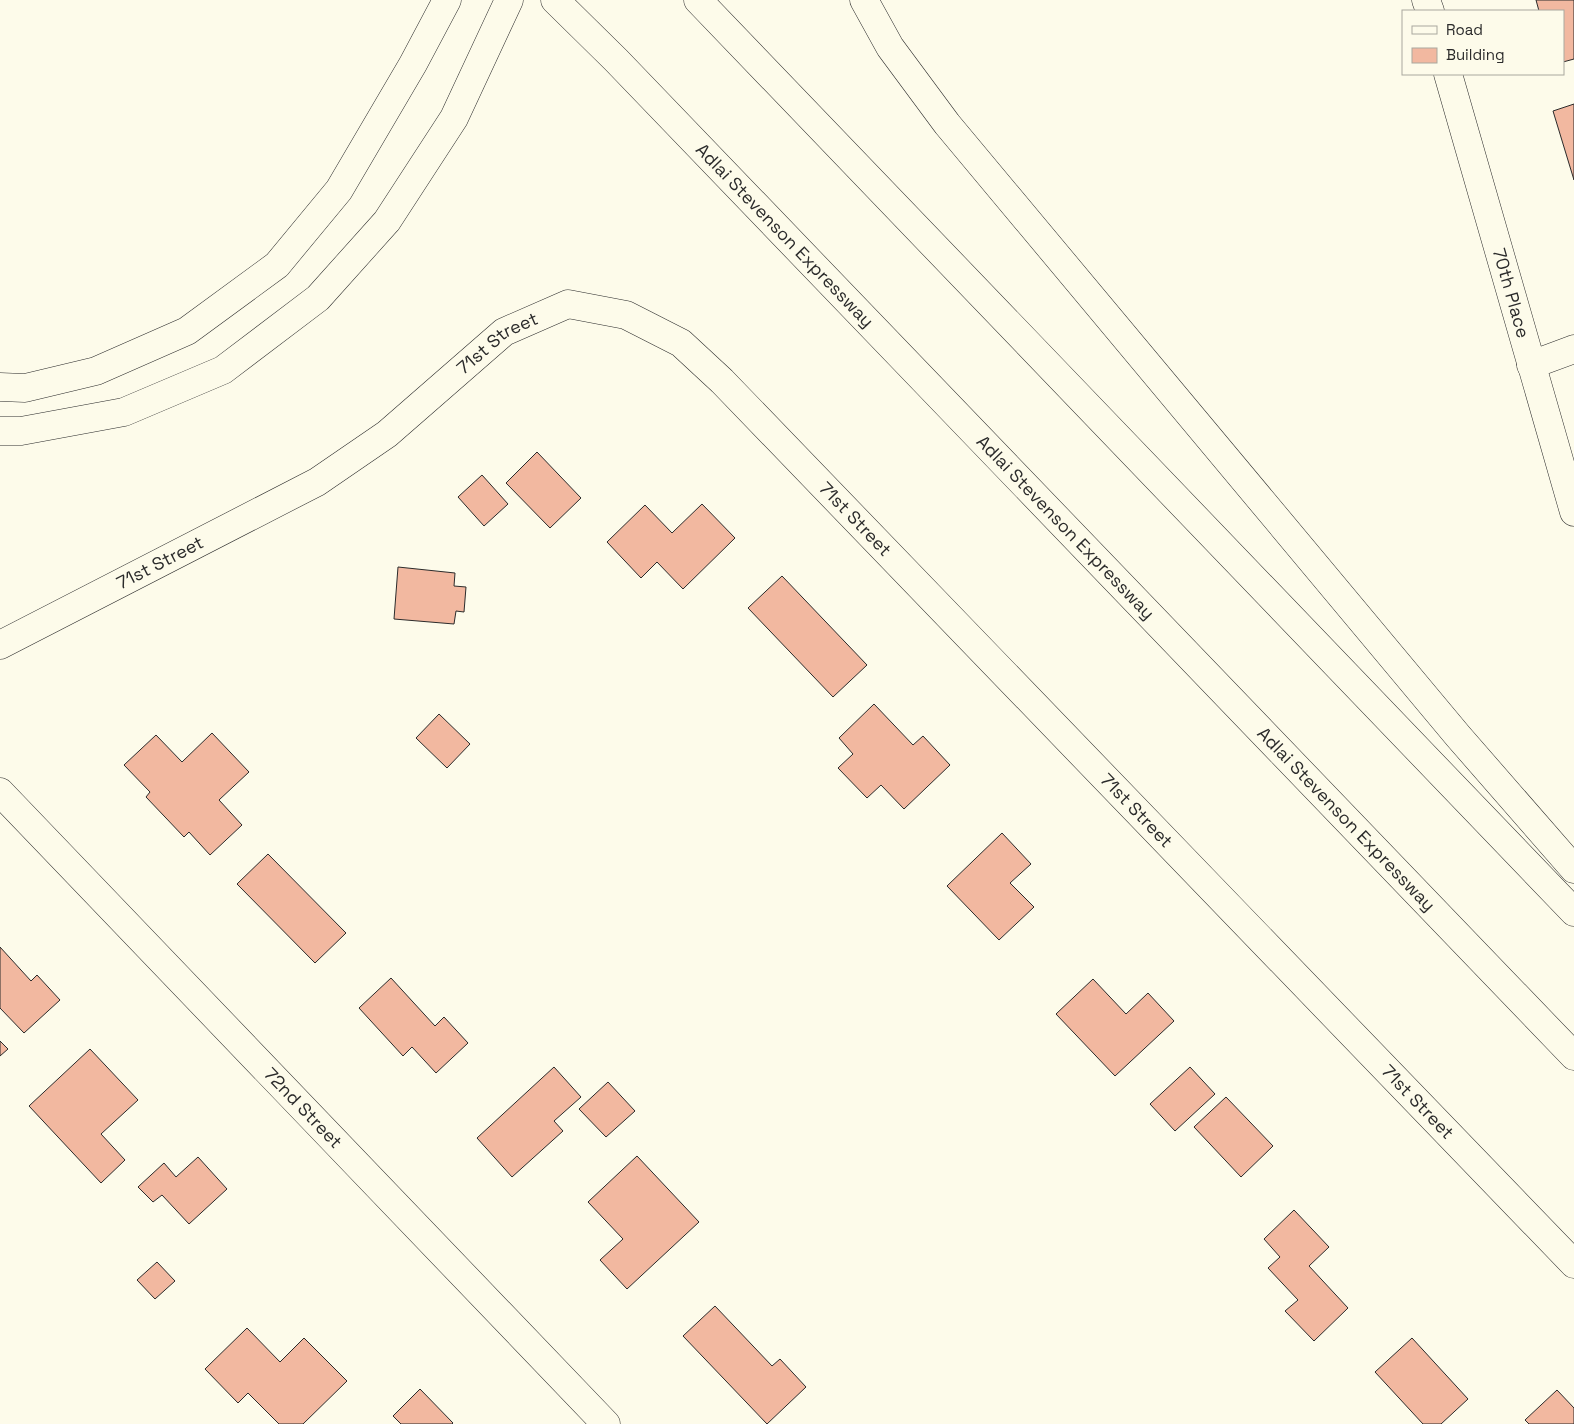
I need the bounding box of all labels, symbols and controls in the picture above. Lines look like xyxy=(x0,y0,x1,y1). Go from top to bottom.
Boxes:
legend xyxy=(1402,10,1564,75)
text: Road xyxy=(1446,20,1483,39)
text: Building xyxy=(1446,45,1505,64)
street label: Adlai Stevenson Expressway xyxy=(691,138,879,332)
street label: 70th Place xyxy=(1488,245,1535,341)
street label: 71st Street xyxy=(452,307,541,379)
street label: Adlai Stevenson Expressway xyxy=(972,430,1160,624)
street label: 71st Street xyxy=(814,477,897,561)
street label: 71st Street xyxy=(112,530,207,594)
street label: Adlai Stevenson Expressway xyxy=(1253,722,1441,916)
street label: 71st Street xyxy=(1096,768,1178,852)
street label: 71st Street xyxy=(1377,1060,1459,1144)
street label: 72nd Street xyxy=(260,1063,348,1153)

